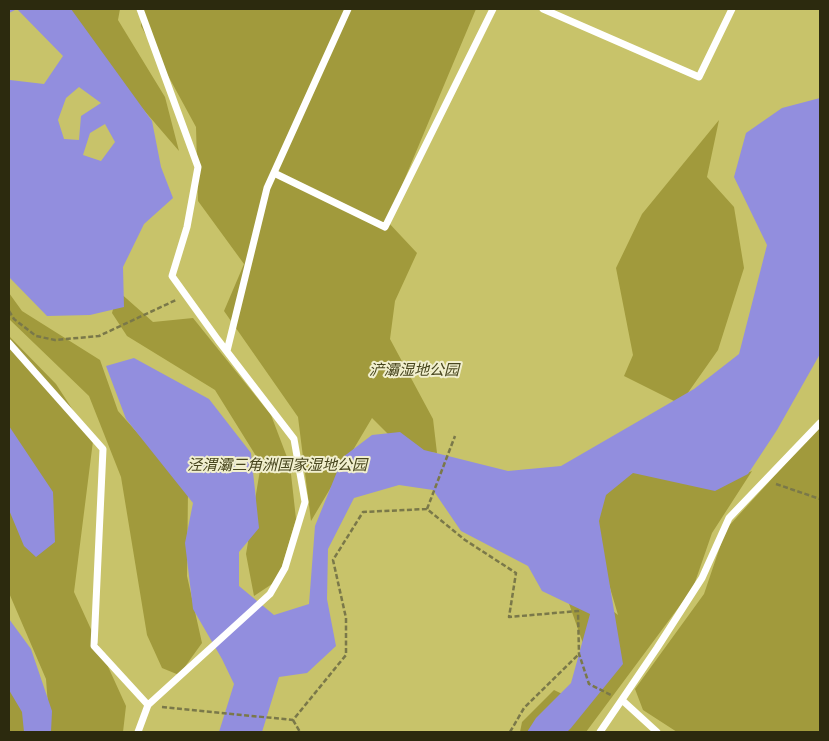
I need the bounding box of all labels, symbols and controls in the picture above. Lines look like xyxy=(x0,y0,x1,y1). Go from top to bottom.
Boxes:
park label: 浐灞湿地公园 xyxy=(369,361,459,379)
park label: 泾渭灞三角洲国家湿地公园 xyxy=(187,456,367,474)

